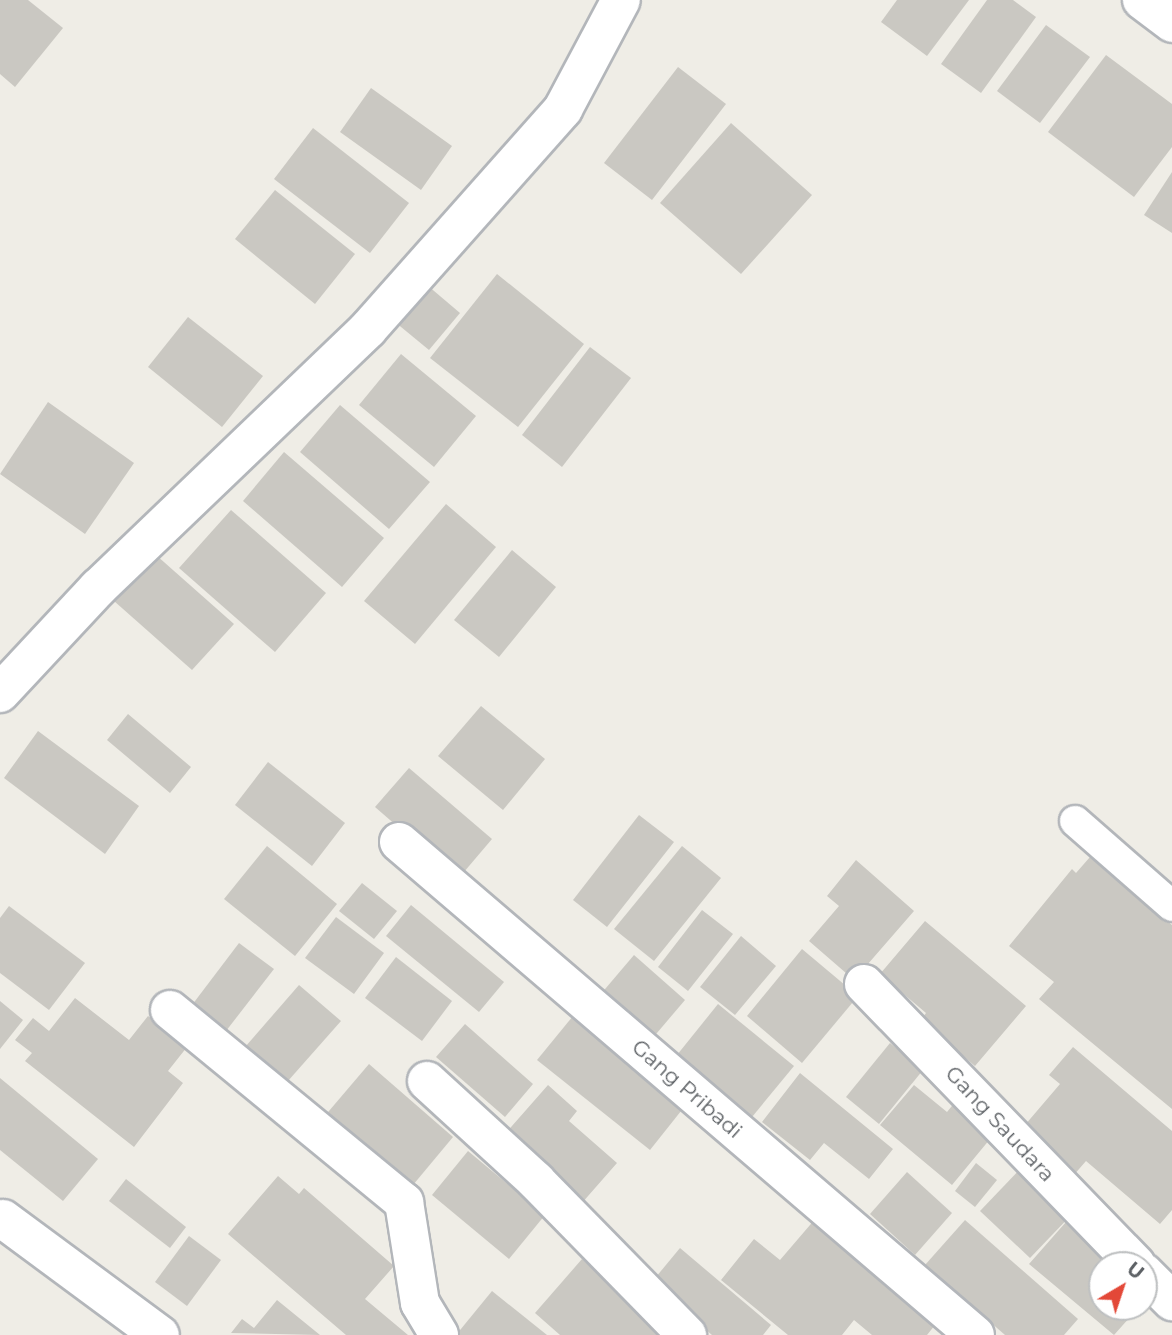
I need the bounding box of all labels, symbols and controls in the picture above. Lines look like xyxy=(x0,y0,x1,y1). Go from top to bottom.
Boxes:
street label: Gang Pribadi xyxy=(627,1034,747,1144)
street label: Gang Saudara xyxy=(940,1061,1060,1187)
north arrow xyxy=(1088,1251,1158,1321)
text: U xyxy=(1122,1257,1148,1284)

